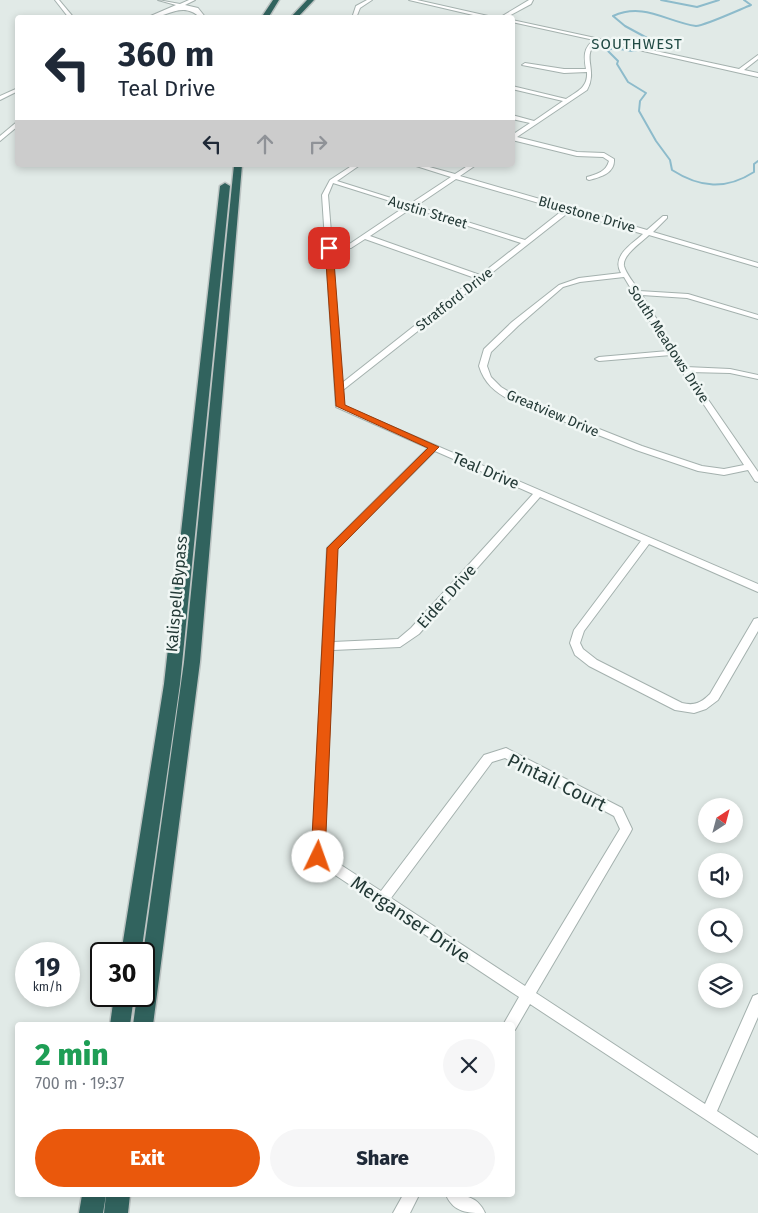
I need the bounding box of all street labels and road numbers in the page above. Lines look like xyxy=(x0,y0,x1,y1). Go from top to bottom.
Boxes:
street label: Austin Street xyxy=(386,192,470,233)
street label: Bluestone Drive xyxy=(536,192,637,236)
street label: Stratford Drive xyxy=(412,264,496,335)
street label: South Meadows Drive xyxy=(624,282,713,406)
street label: Greatview Drive xyxy=(504,386,602,441)
street label: Teal Drive xyxy=(449,448,522,493)
street label: Kalispell Bypass xyxy=(162,535,191,653)
street label: Eider Drive xyxy=(413,561,480,632)
street label: Pintail Court xyxy=(504,749,610,816)
street label: Merganser Drive xyxy=(347,871,475,968)

